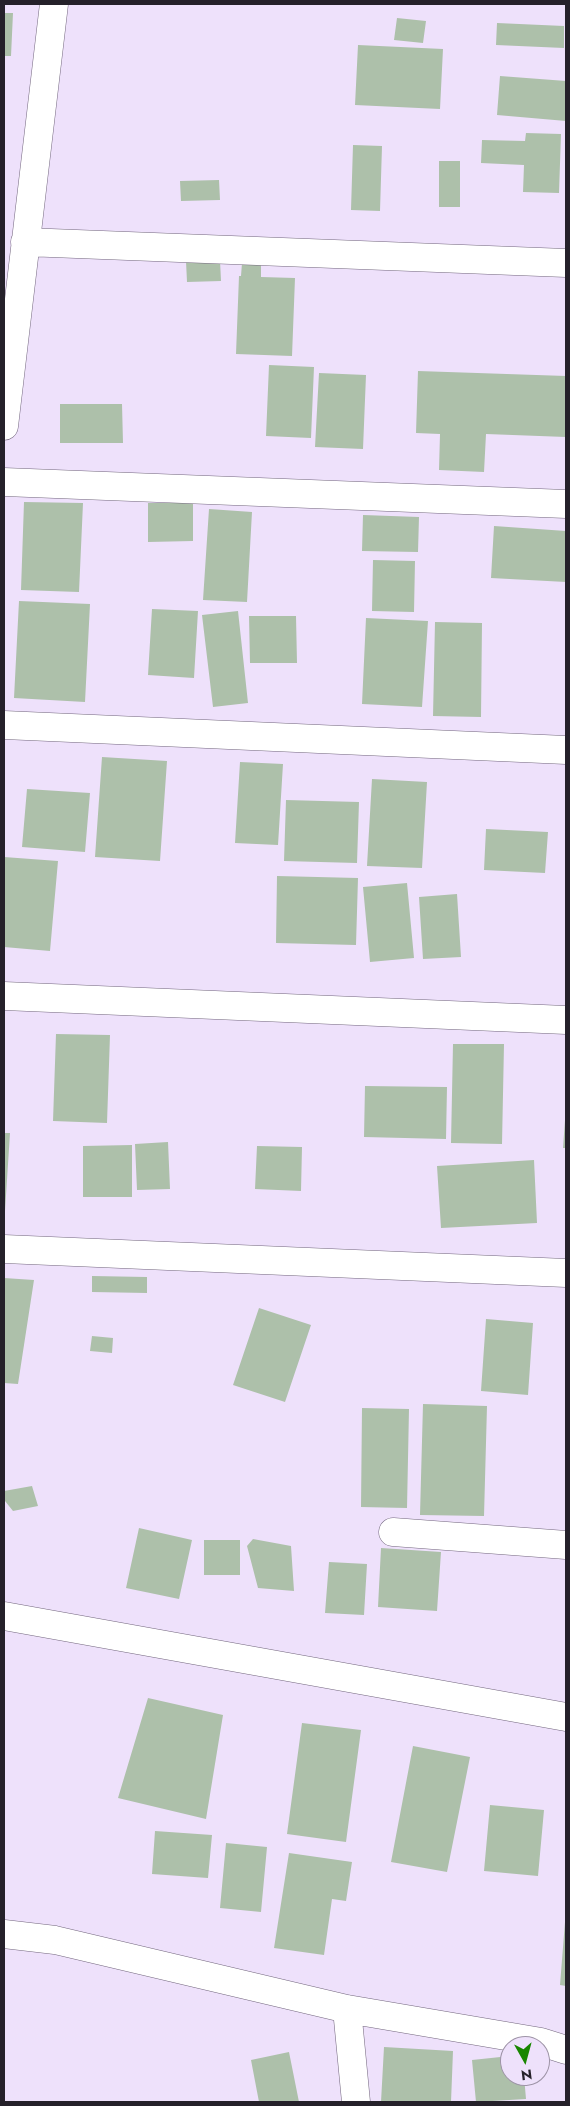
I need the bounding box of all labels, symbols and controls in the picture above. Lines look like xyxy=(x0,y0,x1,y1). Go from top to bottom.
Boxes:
north arrow xyxy=(500,2036,550,2086)
text: N xyxy=(520,2064,533,2085)

